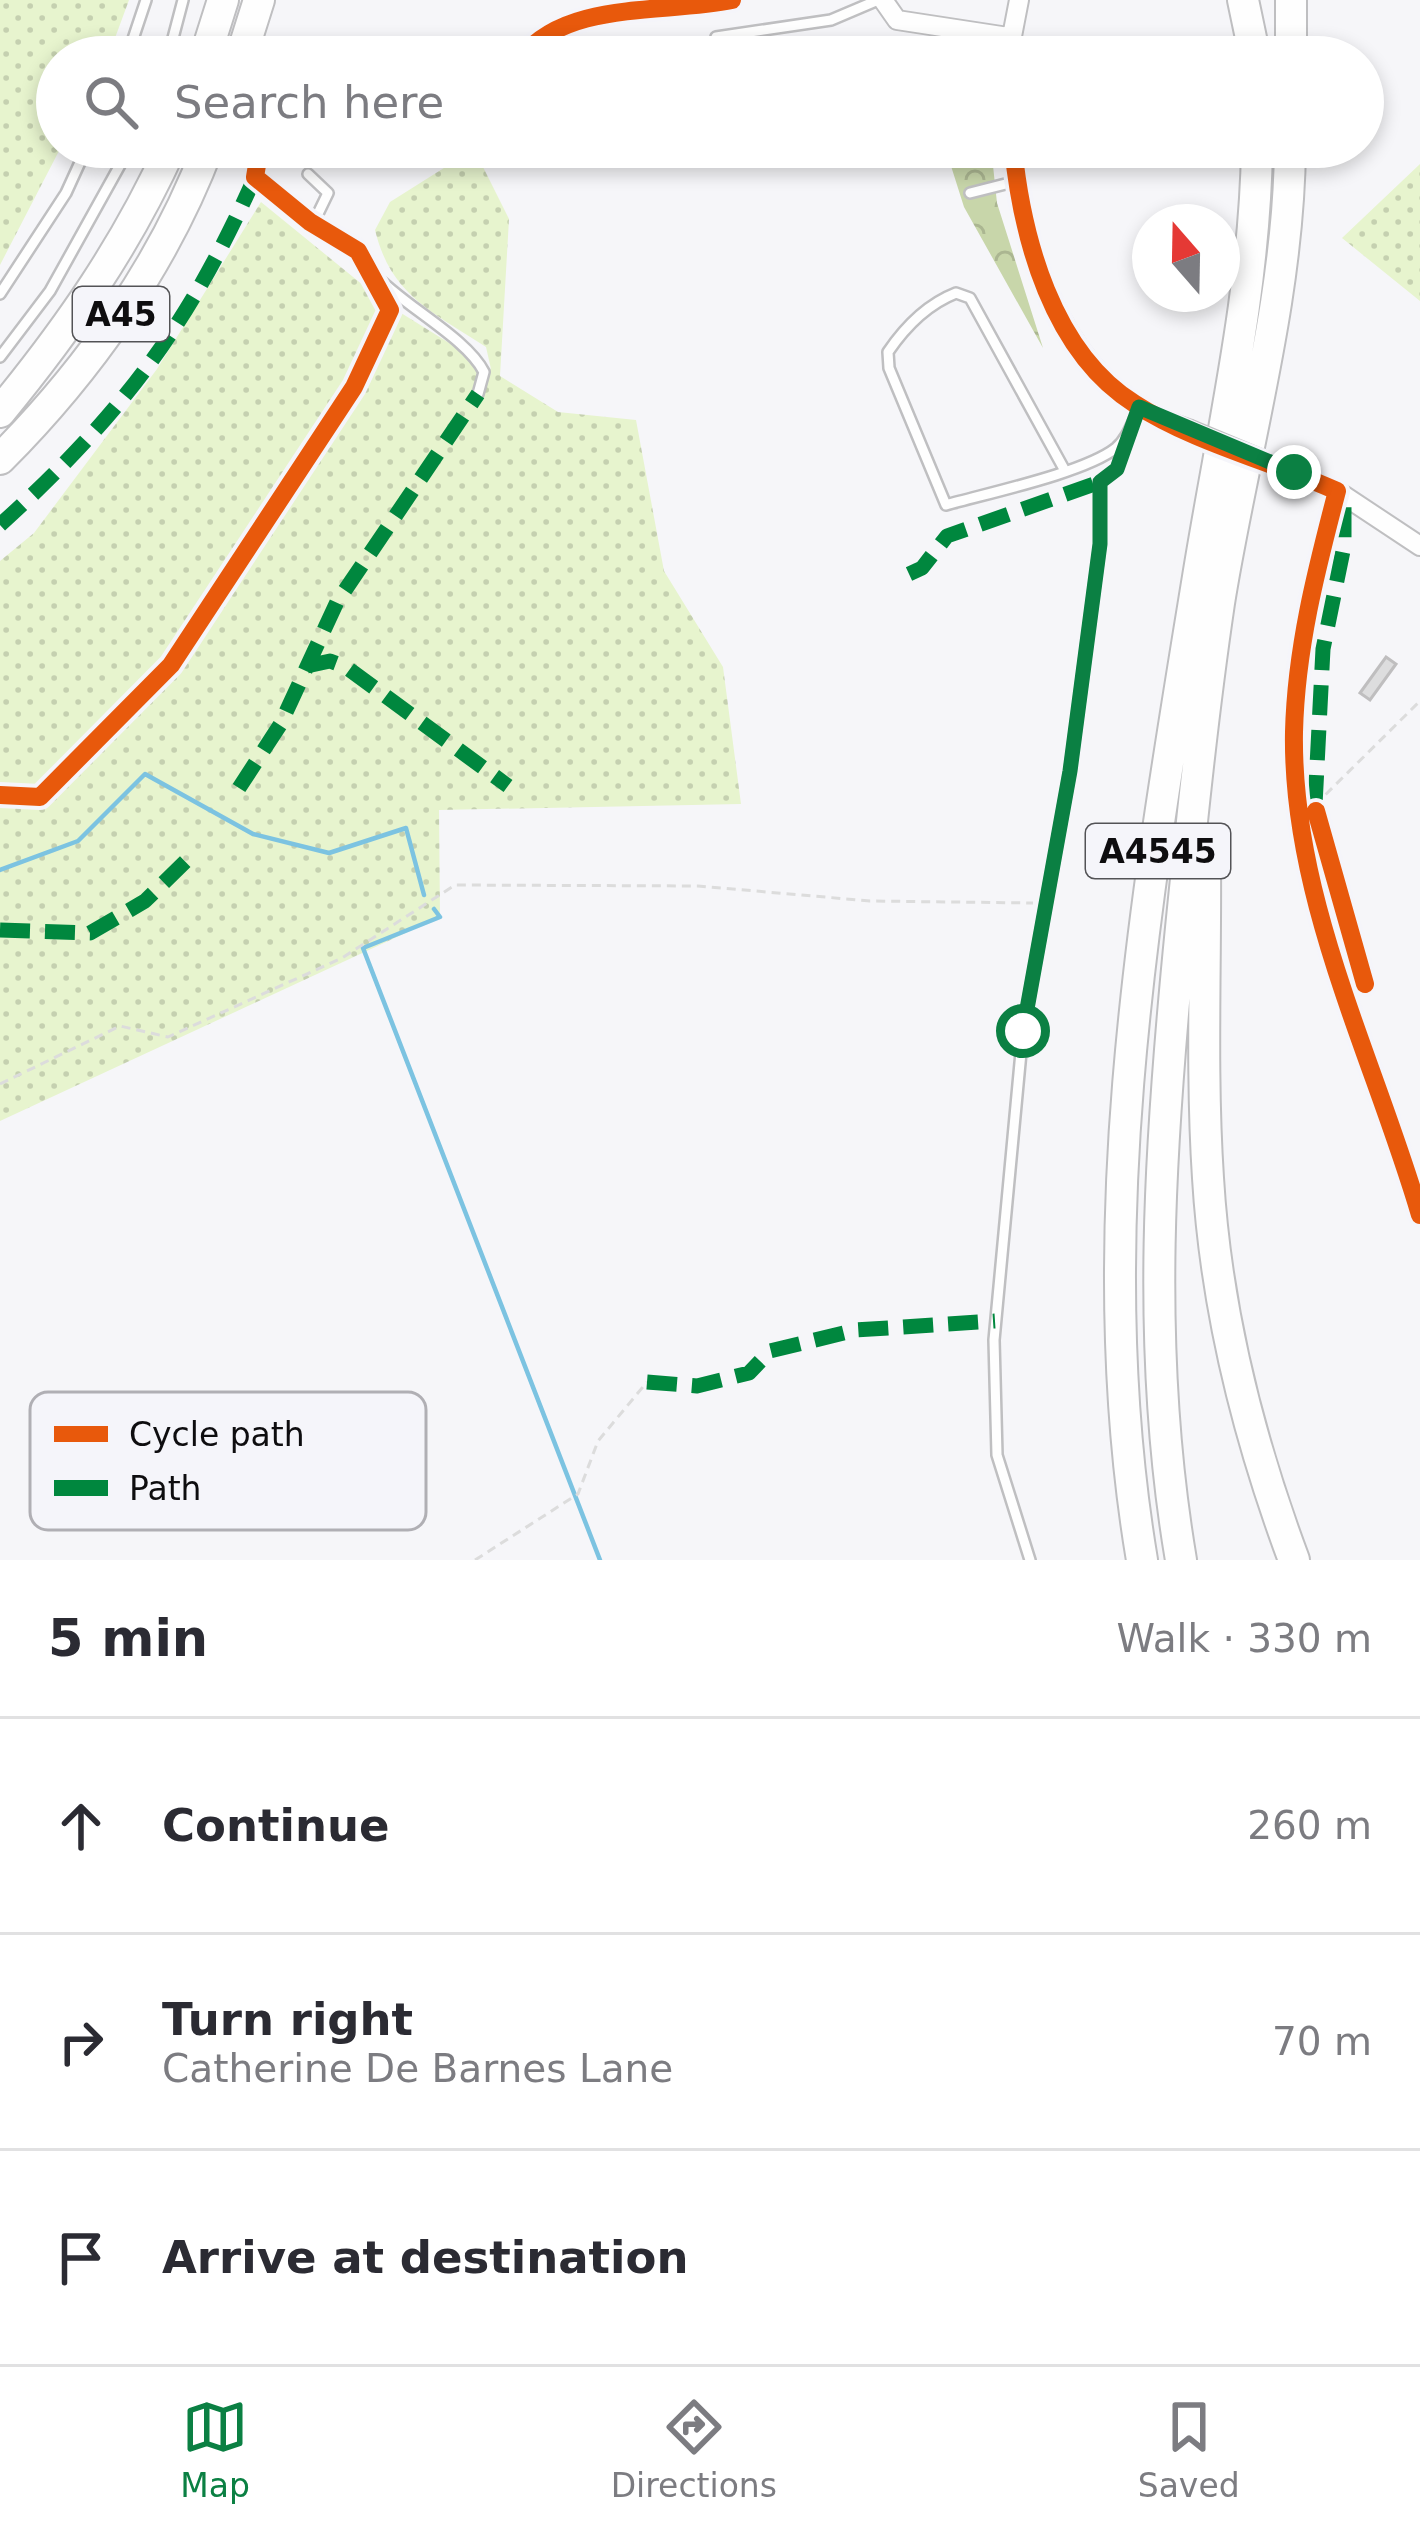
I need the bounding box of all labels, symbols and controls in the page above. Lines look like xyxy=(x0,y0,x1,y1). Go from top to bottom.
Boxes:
search box xyxy=(36,36,1384,168)
icon: search xyxy=(78,69,144,135)
text: Search here xyxy=(174,76,444,129)
north arrow xyxy=(1132,204,1240,312)
road number: A45 xyxy=(73,287,169,341)
route end xyxy=(1267,445,1321,499)
road number: A4545 xyxy=(1086,824,1230,878)
route start xyxy=(996,1004,1050,1058)
legend xyxy=(30,1392,426,1530)
text: Cycle path xyxy=(129,1415,305,1454)
text: Path xyxy=(129,1469,202,1508)
text: 5 min xyxy=(48,1609,208,1668)
text: Walk · 330 m xyxy=(1117,1616,1372,1661)
icon: ahead xyxy=(48,1793,114,1859)
text: Continue xyxy=(162,1799,390,1852)
text: 260 m xyxy=(1247,1803,1372,1848)
text: Turn right xyxy=(162,1993,413,2046)
icon: right xyxy=(48,2009,114,2075)
text: 70 m xyxy=(1272,2019,1372,2064)
text: Catherine De Barnes Lane xyxy=(162,2046,673,2091)
icon: arrive xyxy=(48,2225,114,2291)
text: Arrive at destination xyxy=(162,2231,688,2284)
tab: Map xyxy=(180,2394,250,2505)
tab: Directions xyxy=(611,2394,777,2505)
tab: Saved xyxy=(1138,2394,1240,2505)

